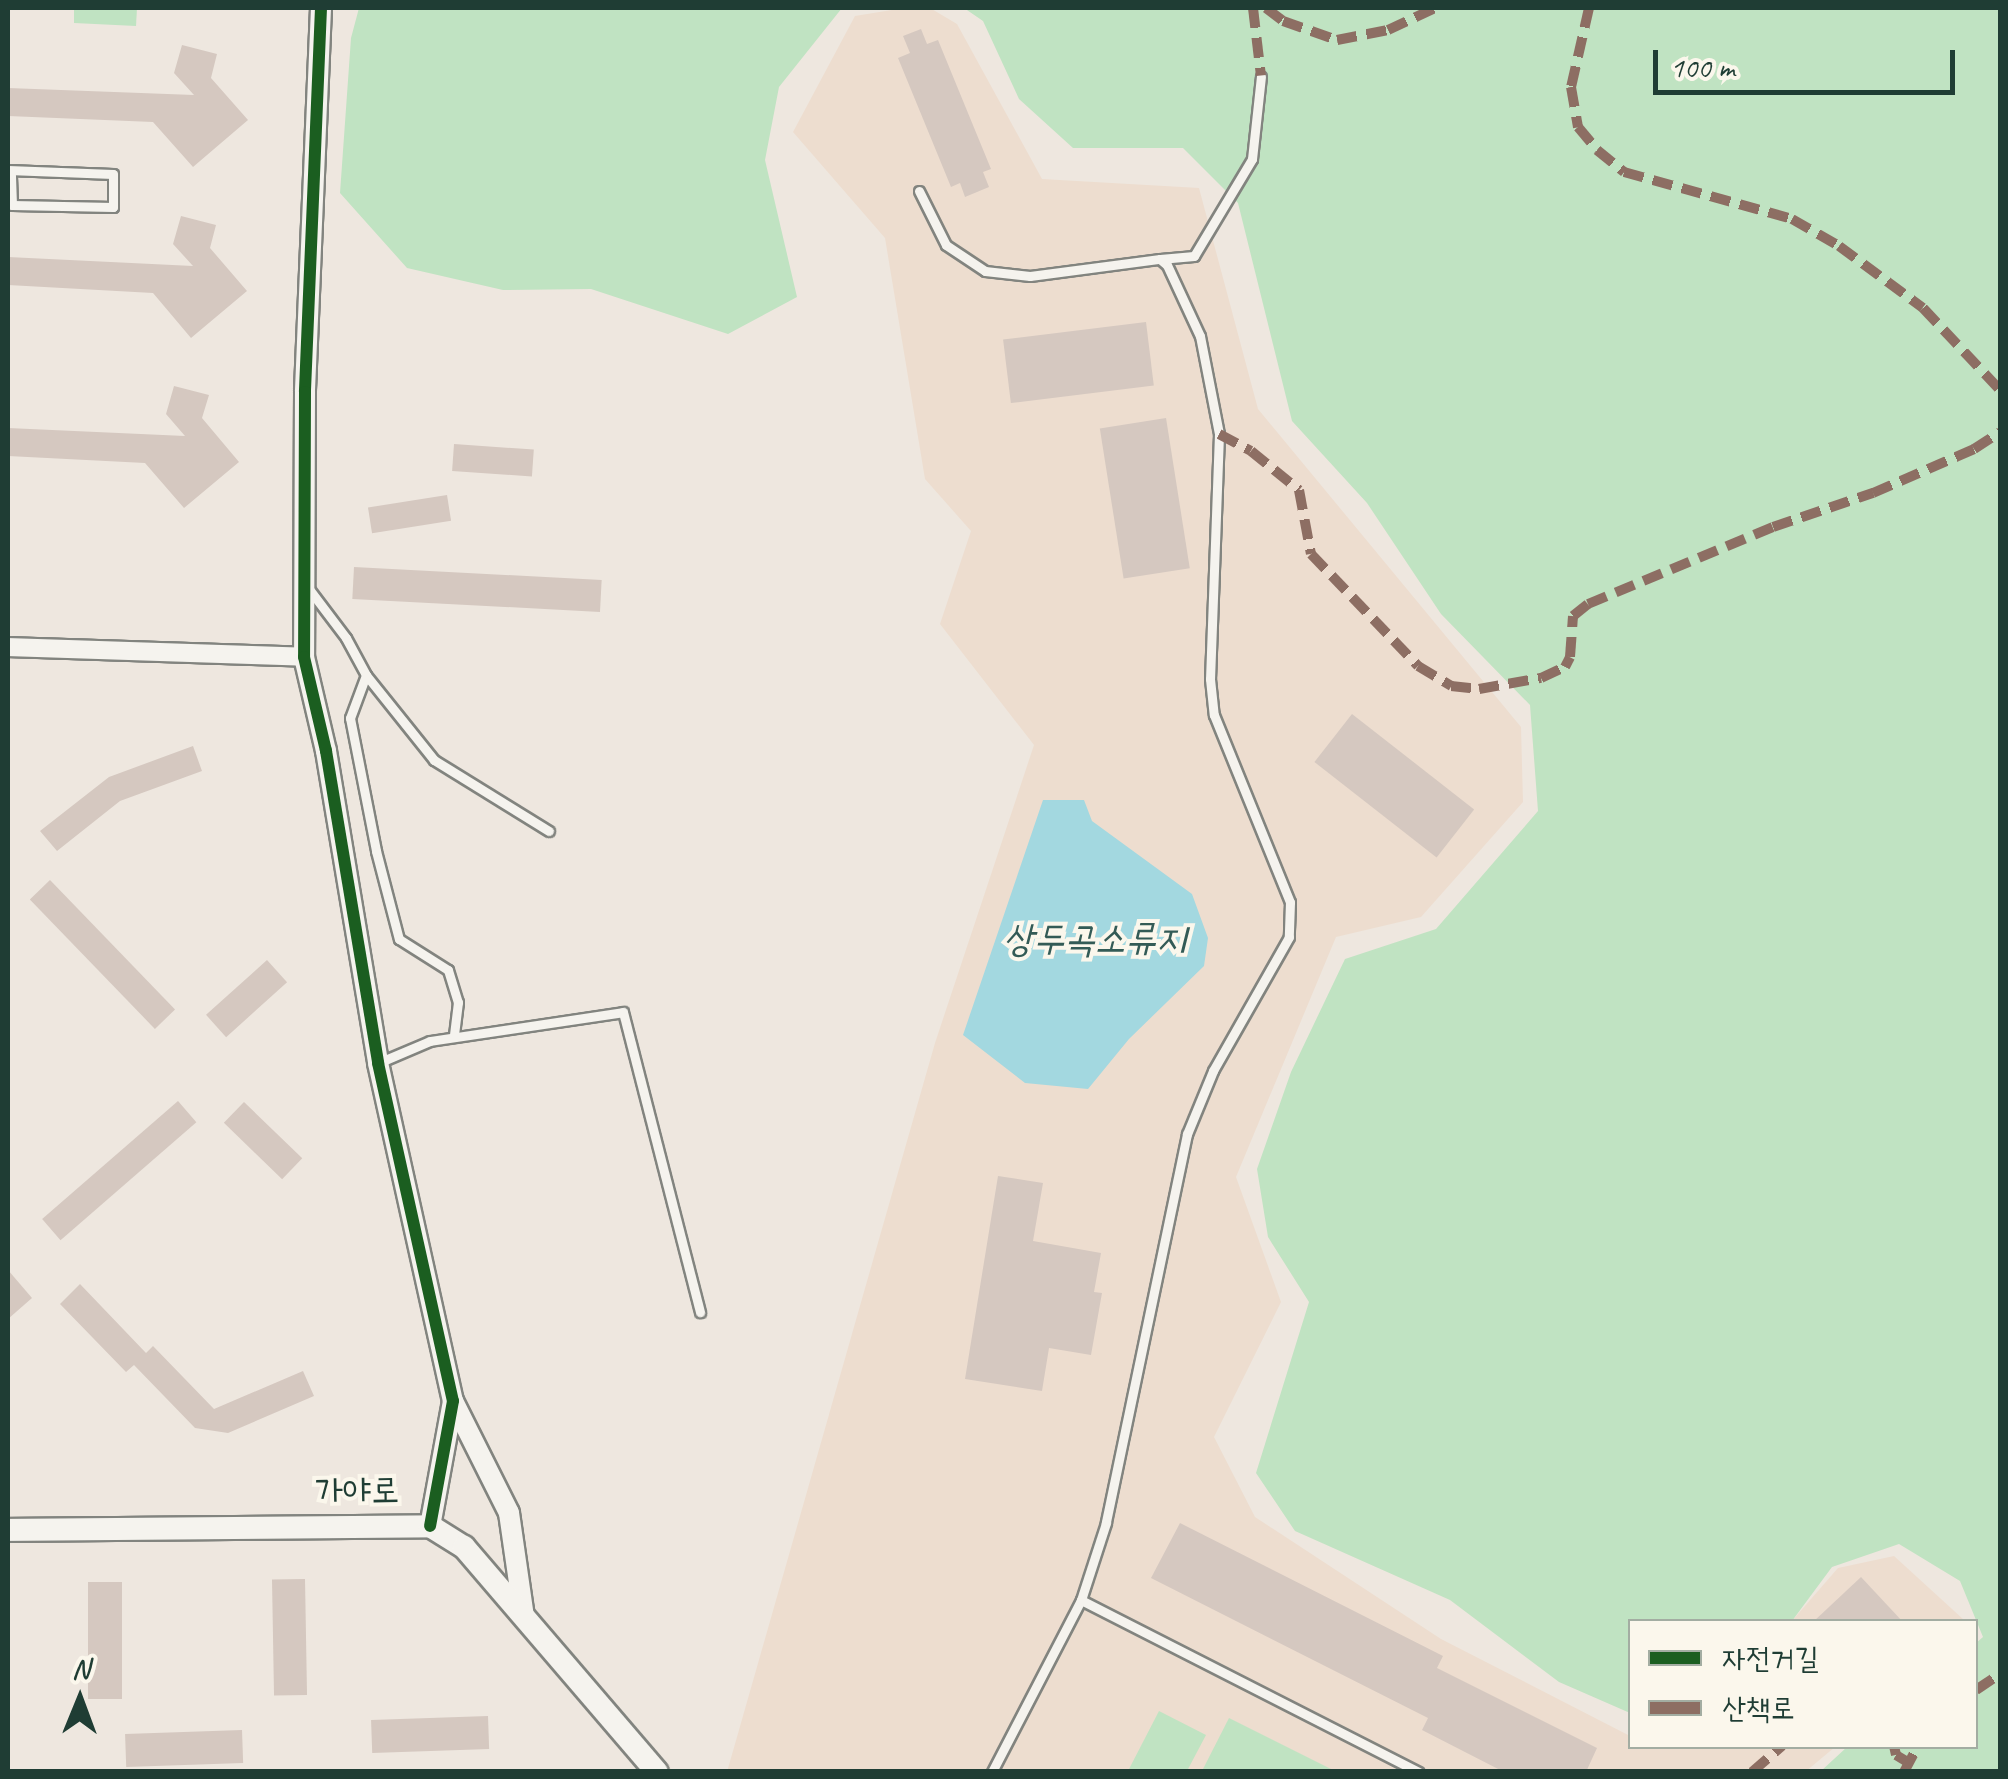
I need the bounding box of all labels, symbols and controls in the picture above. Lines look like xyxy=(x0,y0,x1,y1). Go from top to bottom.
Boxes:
scale bar xyxy=(1658,30,1960,92)
text: 100 m xyxy=(1670,48,1735,86)
water label: 상두곡소류지 xyxy=(1003,916,1187,962)
street label: 가야로 xyxy=(314,1469,400,1513)
legend xyxy=(1628,1619,1978,1749)
text: 자전거길 xyxy=(1722,1639,1819,1677)
north arrow xyxy=(30,1649,130,1749)
text: N xyxy=(72,1651,90,1686)
text: 산책로 xyxy=(1722,1689,1794,1727)

